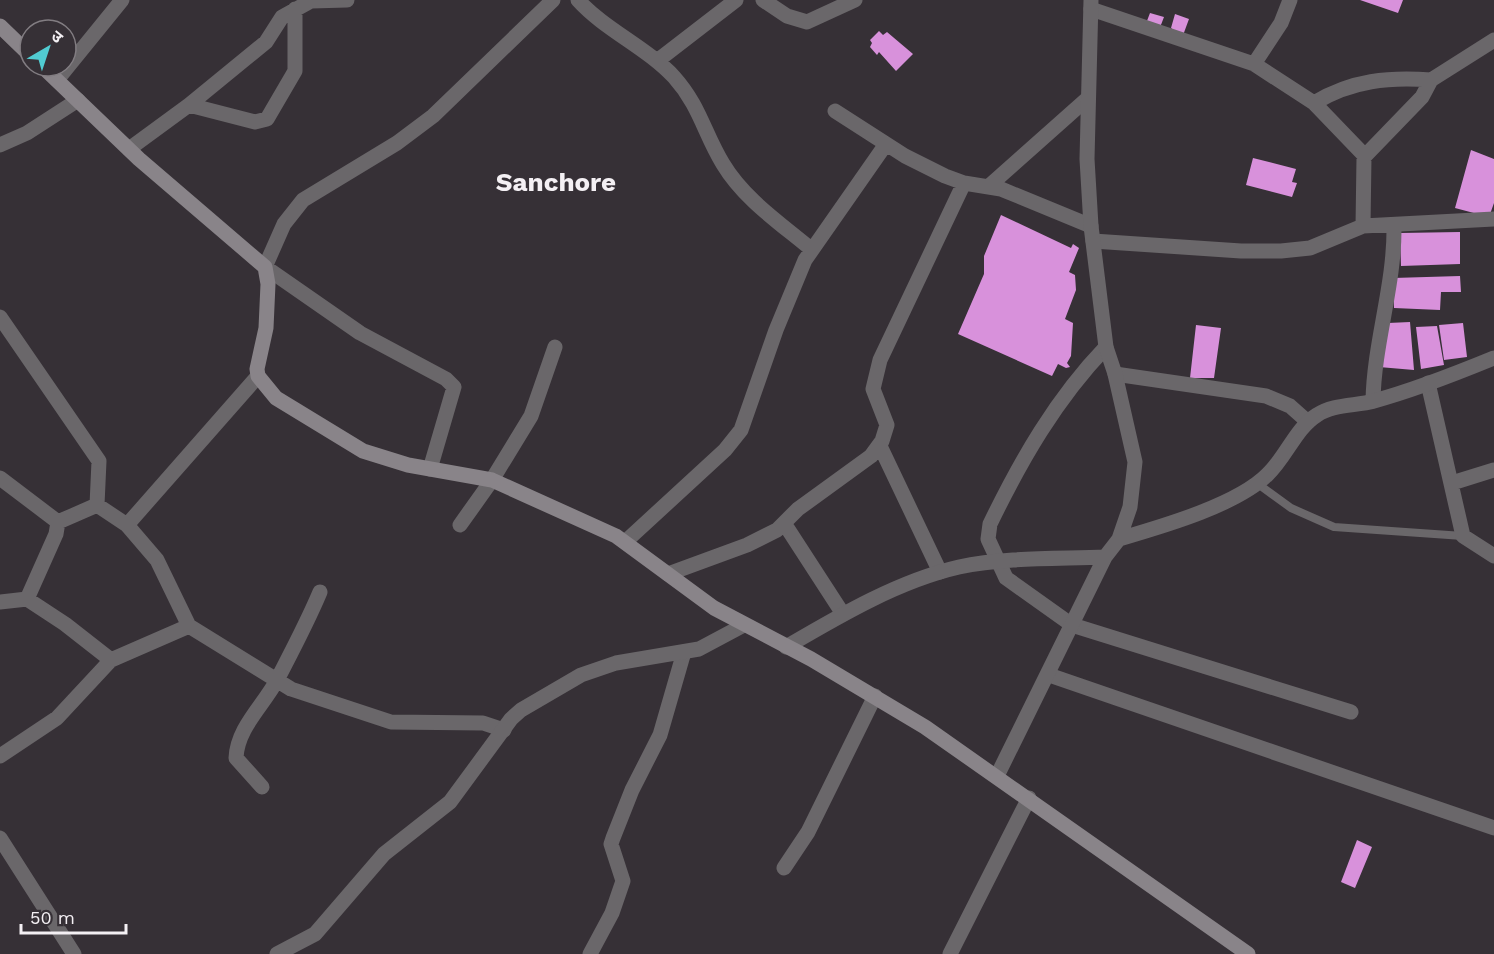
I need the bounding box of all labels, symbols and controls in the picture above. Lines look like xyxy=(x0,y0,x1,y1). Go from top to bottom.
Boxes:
north arrow xyxy=(18,18,78,78)
text: उ xyxy=(48,26,67,47)
district label: Sanchore xyxy=(496,167,616,197)
scale bar xyxy=(21,897,126,935)
text: 50 m xyxy=(30,907,75,928)

